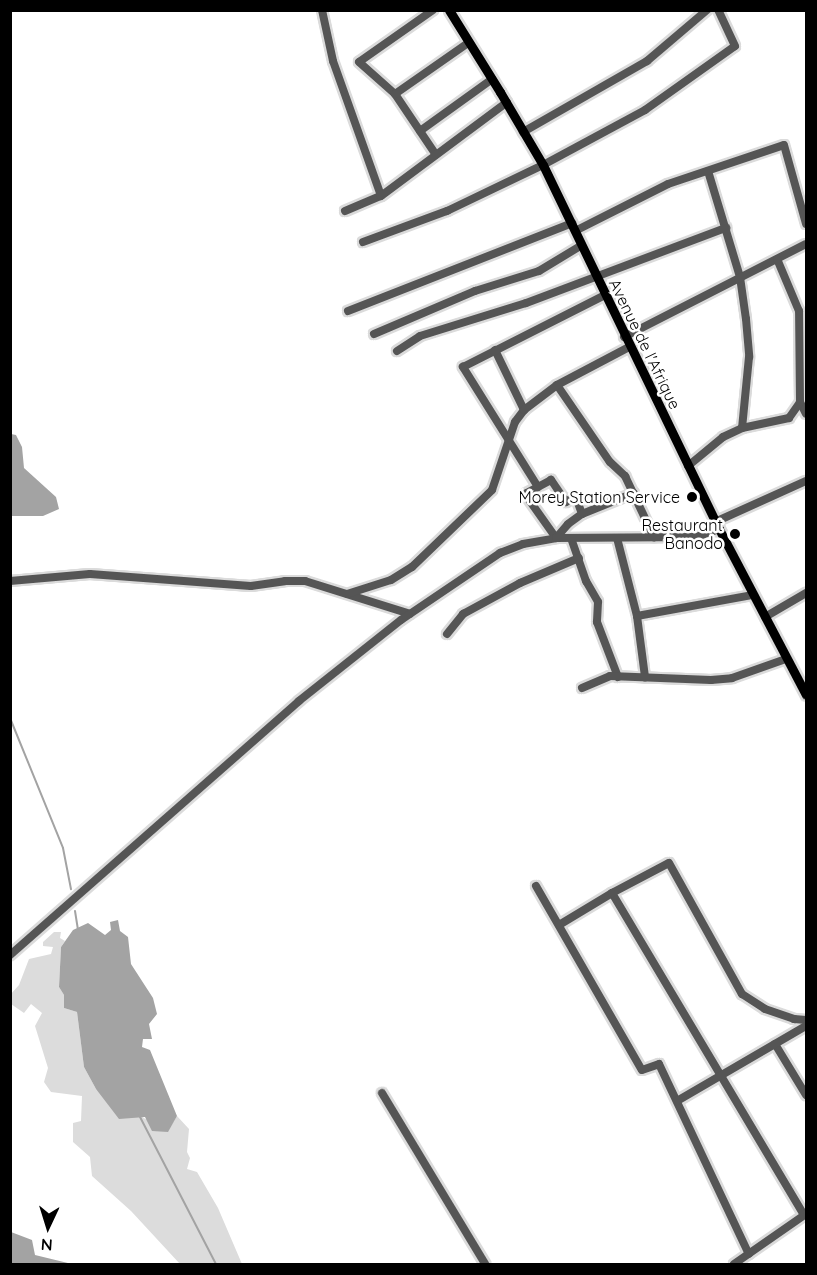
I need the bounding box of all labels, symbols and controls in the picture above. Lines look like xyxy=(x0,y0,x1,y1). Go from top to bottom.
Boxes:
street label: Avenue de l'Afrique xyxy=(605,276,685,412)
place label: Morey Station Service xyxy=(518,487,680,507)
marker: Morey Station Service xyxy=(685,490,699,504)
place label: Restaurant Banodo xyxy=(641,515,723,553)
marker: Restaurant Banodo xyxy=(728,527,742,541)
north arrow xyxy=(18,1197,78,1257)
text: N xyxy=(40,1235,53,1255)

